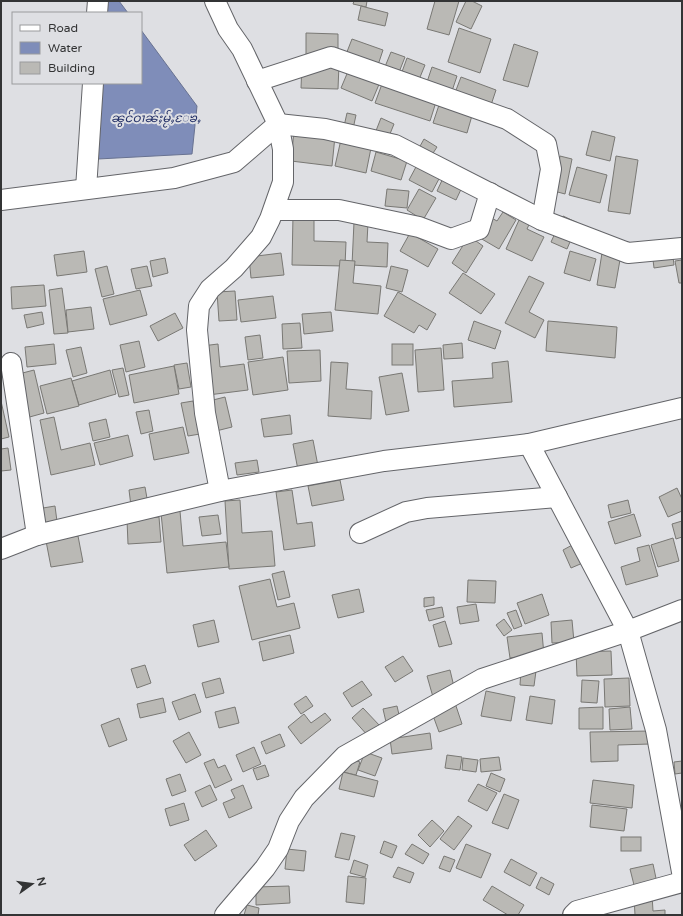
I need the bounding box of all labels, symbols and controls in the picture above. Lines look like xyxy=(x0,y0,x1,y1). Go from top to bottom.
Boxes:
legend xyxy=(12,12,142,84)
text: Road xyxy=(48,21,78,35)
text: Water xyxy=(48,41,83,55)
text: Building xyxy=(48,61,95,75)
water label: ၼွင်ဝၢၼ်ႈမႂ်ႇႄၶႇ xyxy=(111,109,201,128)
north arrow xyxy=(12,864,52,904)
text: N xyxy=(34,876,49,888)

